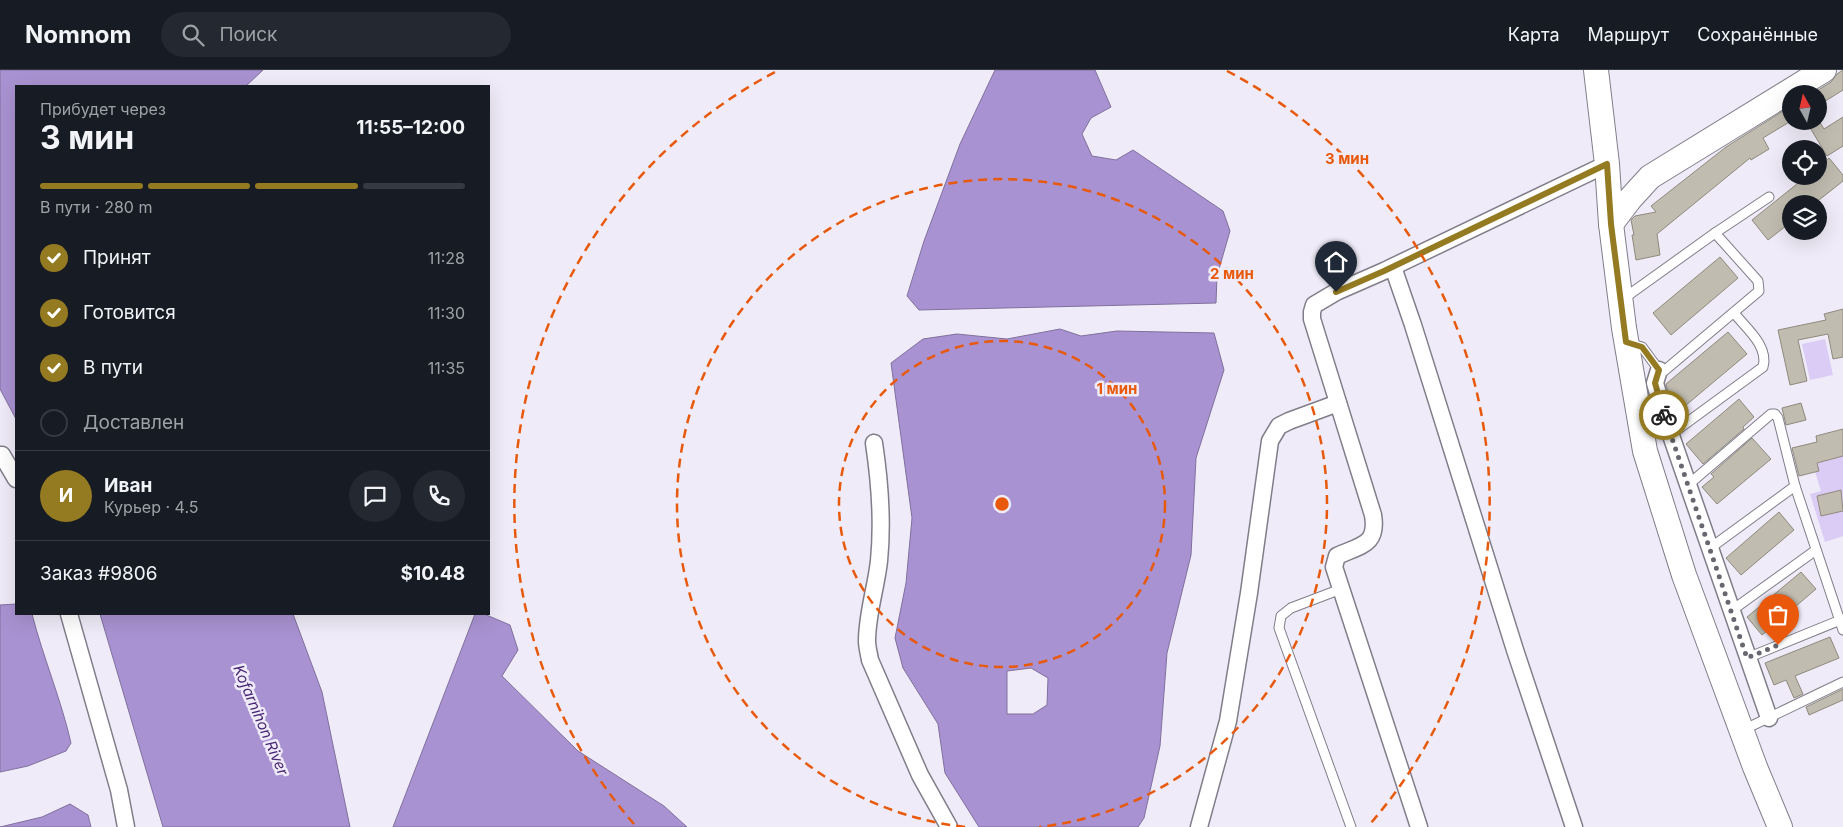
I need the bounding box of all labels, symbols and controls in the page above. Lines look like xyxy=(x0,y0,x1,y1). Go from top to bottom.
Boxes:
search box xyxy=(161,12,511,57)
text: Nomnom xyxy=(25,20,131,49)
icon: search xyxy=(179,21,207,49)
text: Поиск xyxy=(219,23,277,46)
text: Карта xyxy=(1508,24,1560,45)
text: Маршрут xyxy=(1588,24,1669,45)
text: Сохранённые xyxy=(1697,24,1818,45)
north arrow xyxy=(1782,85,1828,130)
map controls xyxy=(1782,85,1827,240)
text: Прибудет через xyxy=(40,99,166,119)
text: 11:55–12:00 xyxy=(356,116,465,139)
text: 3 мин xyxy=(40,118,134,157)
button: locate xyxy=(1782,140,1827,185)
text: 3 мин xyxy=(1325,149,1369,168)
button: layers xyxy=(1782,195,1827,240)
text: В пути · 280 m xyxy=(40,197,152,217)
pin xyxy=(1315,241,1357,292)
icon: check xyxy=(40,244,68,272)
text: Принят xyxy=(83,246,151,269)
text: 11:28 xyxy=(428,248,465,268)
icon: home xyxy=(1322,248,1350,276)
text: 2 мин xyxy=(1210,264,1254,283)
icon: check xyxy=(40,299,68,327)
text: Готовится xyxy=(83,301,176,324)
text: 11:30 xyxy=(427,303,465,323)
icon: check xyxy=(40,354,68,382)
text: В пути xyxy=(83,356,143,379)
text: 11:35 xyxy=(428,358,465,378)
text: 1 мин xyxy=(1097,379,1137,398)
courier xyxy=(1639,390,1689,440)
icon: bike xyxy=(1650,401,1678,429)
text: Доставлен xyxy=(83,411,184,434)
button: chat xyxy=(349,470,401,522)
button: phone xyxy=(413,470,465,522)
text: Иван xyxy=(104,474,152,497)
text: И xyxy=(59,484,73,507)
centre of rings xyxy=(993,495,1011,513)
text: Курьер · 4.5 xyxy=(104,497,198,517)
text: Заказ #9806 xyxy=(40,562,157,585)
text: $10.48 xyxy=(401,562,465,585)
pin xyxy=(1757,594,1799,645)
icon: bag xyxy=(1764,601,1792,629)
water label: Kofarnihon River xyxy=(229,662,293,778)

